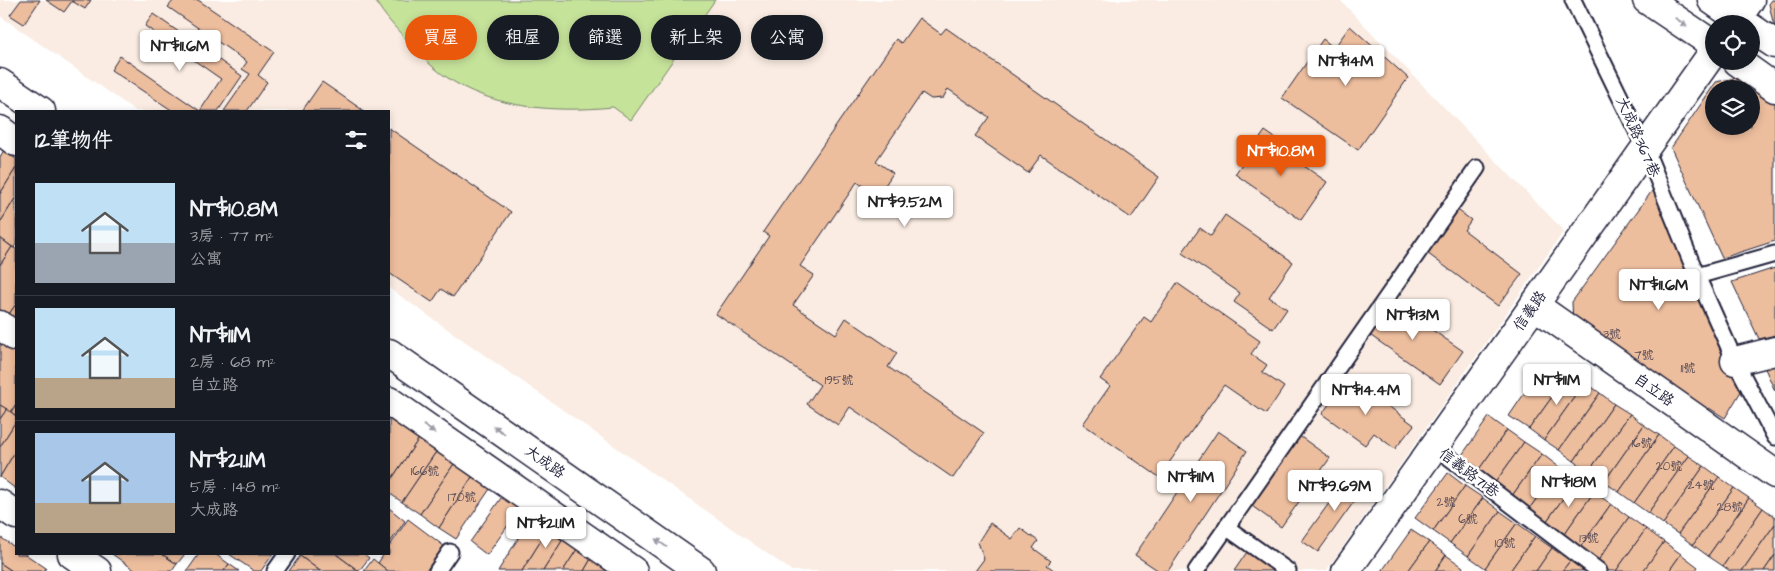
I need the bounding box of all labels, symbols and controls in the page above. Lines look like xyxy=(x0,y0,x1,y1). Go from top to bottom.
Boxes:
chip: 買屋 xyxy=(405,15,477,60)
chip: 租屋 xyxy=(487,15,559,60)
chip: 篩選 xyxy=(569,15,641,60)
chip: 新上架 xyxy=(651,15,741,60)
chip: 公寓 xyxy=(751,15,823,60)
map controls xyxy=(1705,15,1760,135)
button: locate xyxy=(1705,15,1760,70)
one-way arrow xyxy=(1674,18,1687,27)
pin: NT$11.6M xyxy=(128,30,232,72)
text: NT$11.6M xyxy=(151,35,209,57)
pin: NT$14M xyxy=(1305,44,1387,87)
text: NT$14M xyxy=(1318,50,1374,72)
button: layers xyxy=(1705,80,1760,135)
street label: 大成路367巷 xyxy=(1611,93,1665,181)
text: 12筆物件 xyxy=(35,126,113,155)
icon: filters xyxy=(342,126,370,154)
pin: NT$10.8M xyxy=(1229,134,1333,177)
text: NT$10.8M xyxy=(1248,140,1314,162)
pin: NT$9.52M xyxy=(853,186,957,228)
text: NT$9.52M xyxy=(868,191,942,213)
text: NT$10.8M xyxy=(190,195,278,224)
icon: home xyxy=(75,203,135,263)
text: 3房 · 77 m² xyxy=(190,225,274,247)
text: 公寓 xyxy=(190,248,222,270)
pin: NT$11.6M xyxy=(1607,268,1711,311)
text: NT$11.6M xyxy=(1630,274,1688,296)
street label: 信義路 xyxy=(1508,287,1552,335)
pin: NT$13M xyxy=(1372,298,1454,341)
text: NT$13M xyxy=(1387,304,1439,326)
text: NT$11M xyxy=(190,321,251,350)
house number: 3號 xyxy=(1603,326,1621,343)
icon: home xyxy=(75,328,135,388)
house number: 7號 xyxy=(1634,347,1654,364)
text: 2房 · 68 m² xyxy=(190,351,276,373)
house number: 11號 xyxy=(1680,360,1696,377)
pin: NT$11M xyxy=(1516,364,1598,406)
street label: 自立路 xyxy=(1630,368,1678,412)
text: NT$11M xyxy=(1534,369,1580,391)
house number: 195號 xyxy=(825,372,853,389)
text: 自立路 xyxy=(190,374,238,396)
pin: NT$14.4M xyxy=(1314,374,1418,416)
text: NT$14.4M xyxy=(1332,379,1400,401)
one-way arrow xyxy=(422,424,436,434)
one-way arrow xyxy=(492,425,506,435)
house number: 16號 xyxy=(1631,435,1653,452)
street label: 大成路 xyxy=(521,440,569,484)
street label: 信義路71巷 xyxy=(1434,443,1504,503)
text: NT$21.1M xyxy=(190,446,266,475)
icon: home xyxy=(75,453,135,513)
house number: 20號 xyxy=(1656,458,1682,475)
pin: NT$11M xyxy=(1150,460,1232,503)
house number: 166號 xyxy=(411,463,439,480)
text: NT$11M xyxy=(1168,466,1214,488)
pin: NT$18M xyxy=(1528,466,1610,508)
pin: NT$9.69M xyxy=(1283,470,1387,512)
text: NT$18M xyxy=(1542,471,1596,493)
text: NT$9.69M xyxy=(1299,475,1371,497)
text: 5房 · 148 m² xyxy=(190,476,281,498)
house number: 24號 xyxy=(1687,477,1715,494)
house number: 170號 xyxy=(448,489,476,506)
house number: 2號 xyxy=(1437,494,1455,511)
text: 大成路 xyxy=(190,499,238,521)
house number: 28號 xyxy=(1717,499,1743,516)
pin: NT$21.1M xyxy=(494,506,598,549)
house number: 6號 xyxy=(1458,511,1478,528)
text: NT$21.1M xyxy=(517,512,575,534)
house number: 13號 xyxy=(1579,530,1599,547)
house number: 10號 xyxy=(1494,535,1516,552)
one-way arrow xyxy=(654,538,668,548)

